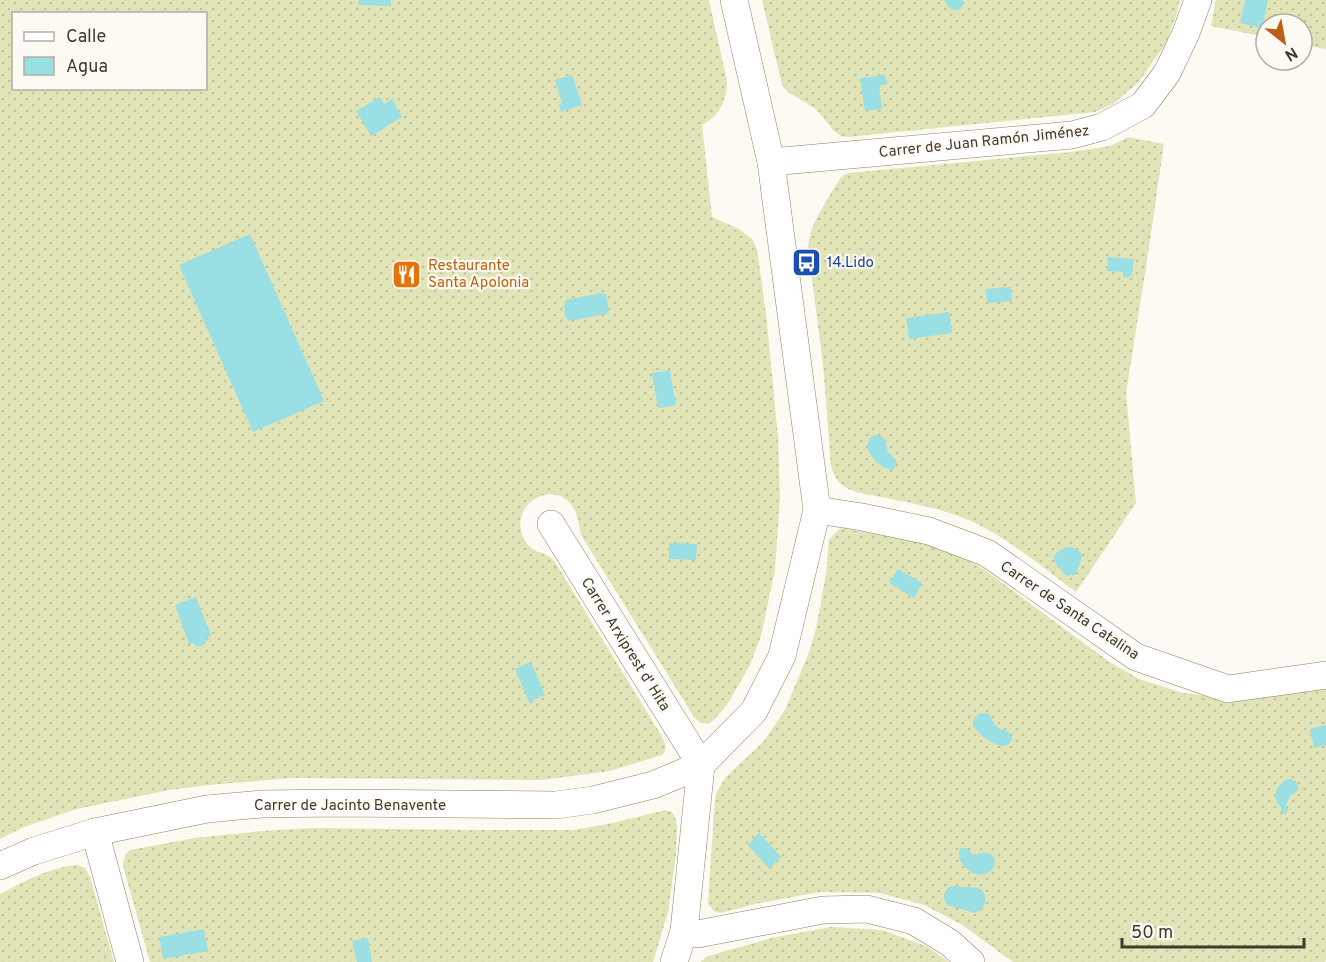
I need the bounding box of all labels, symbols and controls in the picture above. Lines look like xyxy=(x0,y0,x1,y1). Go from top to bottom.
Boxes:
legend xyxy=(12,12,207,90)
north arrow xyxy=(1254,12,1314,72)
text: Calle xyxy=(66,26,106,49)
text: N xyxy=(1281,42,1301,65)
text: Agua xyxy=(66,56,108,79)
street label: Carrer de Juan Ramón Jiménez xyxy=(878,122,1090,163)
bus stop icon: 14.Lido xyxy=(790,246,822,278)
place label: 14.Lido xyxy=(827,254,874,273)
place label: Restaurante Santa Apolonia xyxy=(428,257,529,293)
restaurant icon: Restaurante Santa Apolonia xyxy=(391,258,423,290)
street label: Carrer de Santa Catalina xyxy=(996,558,1142,665)
street label: Carrer Arxiprest d' Hita xyxy=(576,574,674,715)
street label: Carrer de Jacinto Benavente xyxy=(254,797,446,816)
scale bar xyxy=(1122,911,1304,949)
text: 50 m xyxy=(1131,922,1173,945)

